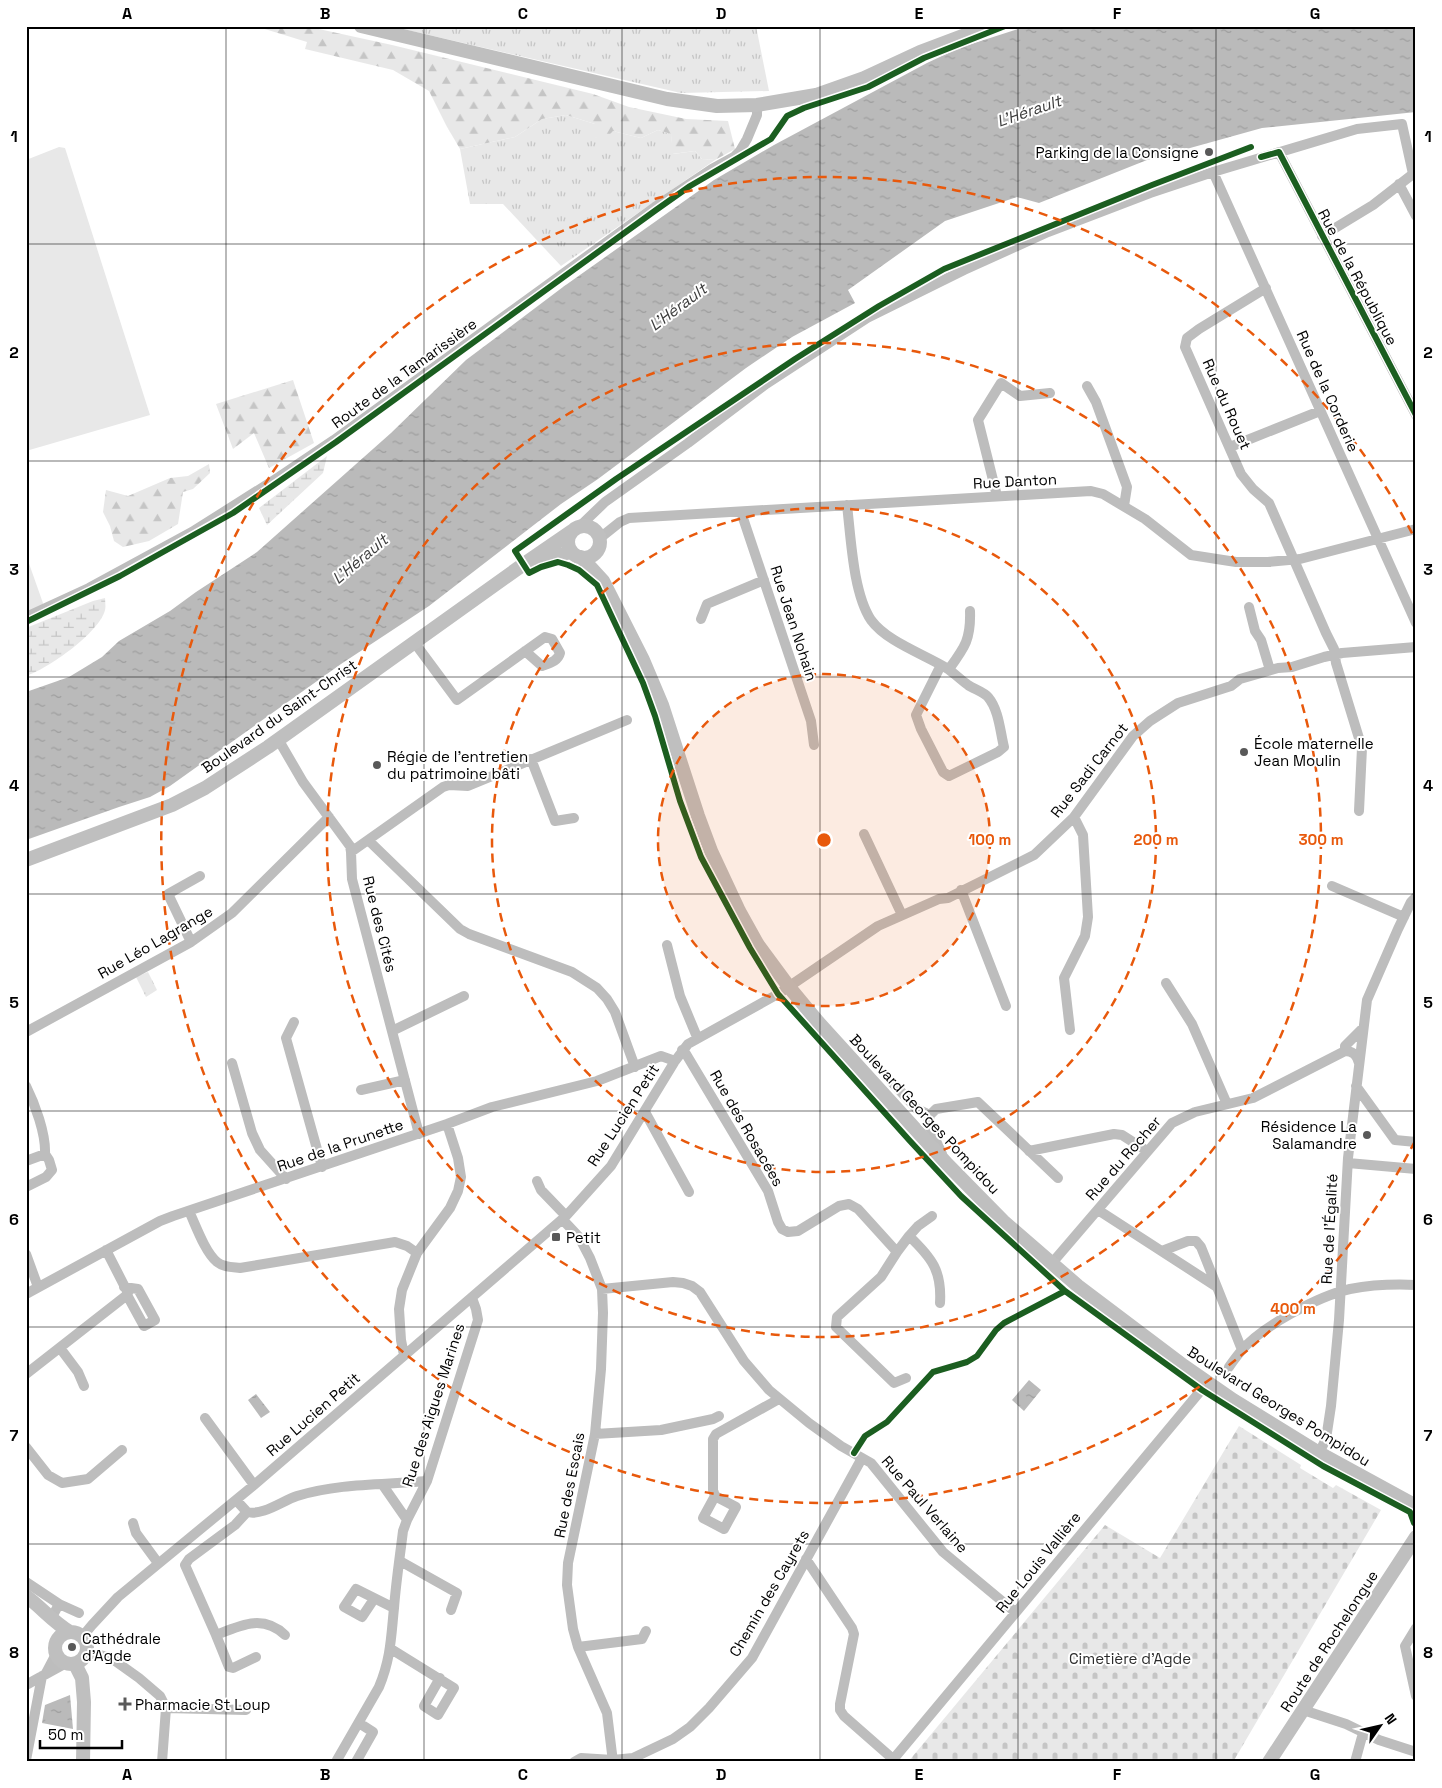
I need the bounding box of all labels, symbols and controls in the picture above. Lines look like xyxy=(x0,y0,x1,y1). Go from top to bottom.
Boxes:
text: A xyxy=(122,3,132,24)
text: B xyxy=(320,3,330,24)
text: C xyxy=(518,3,528,24)
text: D xyxy=(716,3,726,24)
text: E xyxy=(915,3,924,24)
text: F xyxy=(1113,3,1122,24)
text: G xyxy=(1310,3,1320,24)
water label: L'Hérault xyxy=(994,90,1066,132)
text: 1 xyxy=(10,126,18,147)
text: 1 xyxy=(1424,126,1432,147)
place label: Parking de la Consigne xyxy=(1036,143,1199,162)
marker: Parking de la Consigne xyxy=(1203,146,1215,158)
street label: Rue de la République xyxy=(1314,205,1402,349)
water label: L'Hérault xyxy=(645,278,712,336)
street label: Route de la Tamarissière xyxy=(328,314,480,432)
street label: Rue de la Corderie xyxy=(1293,327,1363,455)
text: 2 xyxy=(9,342,19,363)
text: 2 xyxy=(1423,342,1433,363)
street label: Rue du Rouet xyxy=(1198,356,1256,452)
street label: Rue Danton xyxy=(973,469,1057,493)
water label: L'Hérault xyxy=(328,528,394,589)
text: 3 xyxy=(9,559,19,580)
text: 3 xyxy=(1423,559,1433,580)
street label: Rue Jean Nohain xyxy=(766,563,822,683)
street label: Boulevard du Saint-Christ xyxy=(198,655,360,777)
street label: Rue Sadi Carnot xyxy=(1046,719,1132,821)
place label: École maternelle Jean Moulin xyxy=(1254,734,1374,770)
marker: École maternelle Jean Moulin xyxy=(1238,746,1250,758)
place label: Régie de l’entretien du patrimoine bâti xyxy=(387,747,528,783)
marker: Régie de l’entretien du patrimoine bâti xyxy=(371,759,383,771)
text: 4 xyxy=(9,775,19,796)
text: 4 xyxy=(1423,775,1433,796)
text: 100 m xyxy=(969,830,1011,849)
text: 200 m xyxy=(1134,830,1178,849)
text: 300 m xyxy=(1298,830,1344,849)
centre of rings xyxy=(815,831,833,849)
street label: Rue des Cités xyxy=(359,874,401,974)
street label: Rue Léo Lagrange xyxy=(94,901,216,983)
text: 5 xyxy=(9,992,19,1013)
text: 5 xyxy=(1423,992,1433,1013)
street label: Boulevard Georges Pompidou xyxy=(846,1030,1004,1198)
street label: Rue Lucien Petit xyxy=(583,1060,663,1170)
street label: Rue des Rosacées xyxy=(706,1066,788,1190)
street label: Rue du Rocher xyxy=(1081,1112,1165,1204)
street label: Rue de la Prunette xyxy=(274,1114,406,1176)
place label: Résidence La Salamandre xyxy=(1261,1117,1357,1153)
marker: Résidence La Salamandre xyxy=(1361,1129,1373,1141)
street label: Rue de l'Égalité xyxy=(1317,1173,1341,1285)
text: 6 xyxy=(9,1209,19,1230)
text: 6 xyxy=(1423,1209,1433,1230)
place label: Petit xyxy=(566,1228,601,1247)
marker: Petit xyxy=(550,1231,562,1243)
text: 400 m xyxy=(1270,1299,1316,1318)
street label: Rue des Aigues Marines xyxy=(398,1321,468,1489)
street label: Boulevard Georges Pompidou xyxy=(1184,1342,1374,1470)
street label: Rue Lucien Petit xyxy=(262,1368,364,1460)
text: 7 xyxy=(10,1425,19,1446)
text: 7 xyxy=(1424,1425,1433,1446)
street label: Rue des Escais xyxy=(549,1430,589,1539)
street label: Rue Paul Verlaine xyxy=(878,1452,972,1557)
street label: Rue Louis Vallière xyxy=(991,1507,1085,1616)
street label: Chemin des Cayrets xyxy=(725,1526,813,1660)
street label: Route de Rochelongue xyxy=(1276,1566,1382,1715)
place label: Cathédrale d'Agde xyxy=(82,1629,161,1665)
marker: Cathédrale d'Agde xyxy=(66,1641,78,1653)
text: 8 xyxy=(9,1642,19,1663)
text: 8 xyxy=(1423,1642,1433,1663)
park label: Cimetière d'Agde xyxy=(1069,1649,1191,1668)
place label: Pharmacie St Loup xyxy=(135,1695,270,1714)
marker: Pharmacie St Loup xyxy=(119,1698,131,1710)
north arrow xyxy=(1354,1700,1404,1750)
text: N xyxy=(1381,1710,1401,1728)
scale bar xyxy=(40,1718,122,1750)
text: 50 m xyxy=(48,1725,83,1744)
text: A xyxy=(122,1764,132,1785)
text: B xyxy=(320,1764,330,1785)
text: C xyxy=(518,1764,528,1785)
text: D xyxy=(716,1764,726,1785)
text: E xyxy=(915,1764,924,1785)
text: F xyxy=(1113,1764,1122,1785)
text: G xyxy=(1310,1764,1320,1785)

